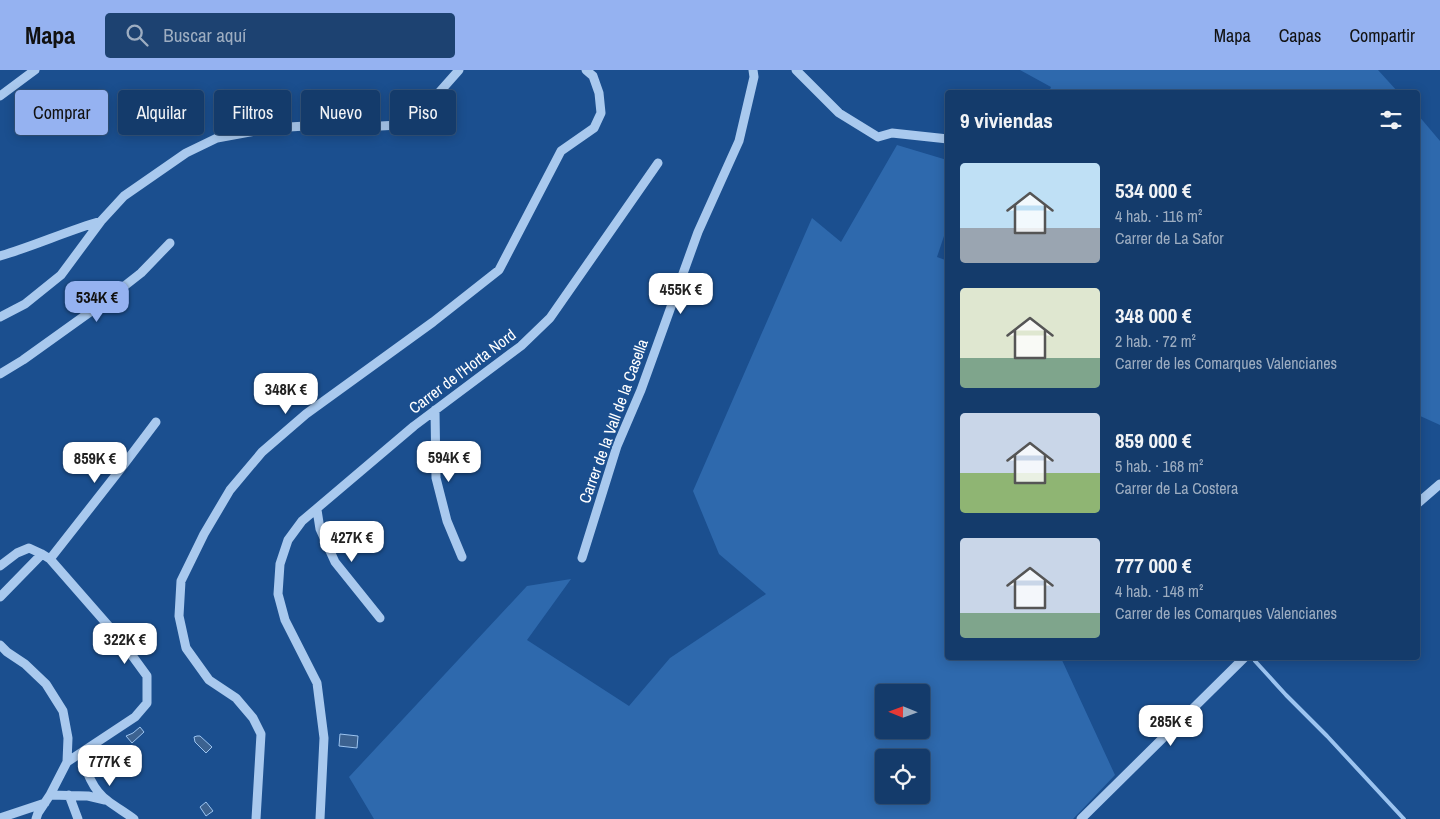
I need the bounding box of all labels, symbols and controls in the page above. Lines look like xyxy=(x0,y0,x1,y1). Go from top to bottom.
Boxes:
search box xyxy=(105,13,455,58)
text: Mapa xyxy=(25,19,75,51)
icon: search xyxy=(123,21,151,49)
text: Buscar aquí xyxy=(163,22,246,48)
text: Mapa xyxy=(1214,23,1251,48)
text: Capas xyxy=(1279,23,1321,48)
text: Compartir xyxy=(1349,23,1415,48)
chip: Comprar xyxy=(15,90,108,135)
chip: Alquilar xyxy=(118,90,204,135)
chip: Filtros xyxy=(214,90,291,135)
chip: Nuevo xyxy=(301,90,380,135)
chip: Piso xyxy=(390,90,456,135)
text: 9 viviendas xyxy=(960,106,1053,135)
icon: filters xyxy=(1377,106,1405,134)
text: 534 000 € xyxy=(1115,176,1192,205)
icon: home xyxy=(1000,183,1060,243)
text: 4 hab. · 116 m² xyxy=(1115,205,1202,227)
text: Carrer de La Safor xyxy=(1115,227,1224,249)
pin: 455K € xyxy=(640,272,722,315)
text: 455K € xyxy=(660,278,702,300)
pin: 534K € xyxy=(56,280,138,323)
text: 534K € xyxy=(76,286,118,308)
text: 348 000 € xyxy=(1115,301,1192,330)
icon: home xyxy=(1000,308,1060,368)
street label: Carrer de l'Horta Nord xyxy=(404,324,520,418)
text: 2 hab. · 72 m² xyxy=(1115,330,1196,352)
street label: Carrer de la Vall de la Casella xyxy=(573,335,653,506)
text: Carrer de les Comarques Valencianes xyxy=(1115,352,1337,374)
pin: 348K € xyxy=(245,372,327,415)
text: 348K € xyxy=(265,378,307,400)
text: 859 000 € xyxy=(1115,426,1192,455)
icon: home xyxy=(1000,433,1060,493)
pin: 594K € xyxy=(408,440,490,483)
pin: 859K € xyxy=(54,442,136,484)
text: 594K € xyxy=(428,446,470,468)
text: 859K € xyxy=(74,447,116,469)
text: 5 hab. · 168 m² xyxy=(1115,455,1203,477)
text: Carrer de La Costera xyxy=(1115,477,1238,499)
pin: 427K € xyxy=(311,520,393,563)
text: 427K € xyxy=(331,526,373,548)
text: 777 000 € xyxy=(1115,551,1192,580)
icon: home xyxy=(1000,558,1060,618)
text: 4 hab. · 148 m² xyxy=(1115,580,1203,602)
text: Carrer de les Comarques Valencianes xyxy=(1115,602,1337,624)
pin: 322K € xyxy=(84,622,166,665)
text: 322K € xyxy=(104,628,146,650)
north arrow xyxy=(875,684,930,739)
map controls xyxy=(875,684,930,804)
pin: 285K € xyxy=(1130,704,1212,747)
text: 285K € xyxy=(1150,710,1192,732)
pin: 777K € xyxy=(69,744,151,787)
button: locate xyxy=(875,749,930,804)
text: 777K € xyxy=(89,750,131,772)

